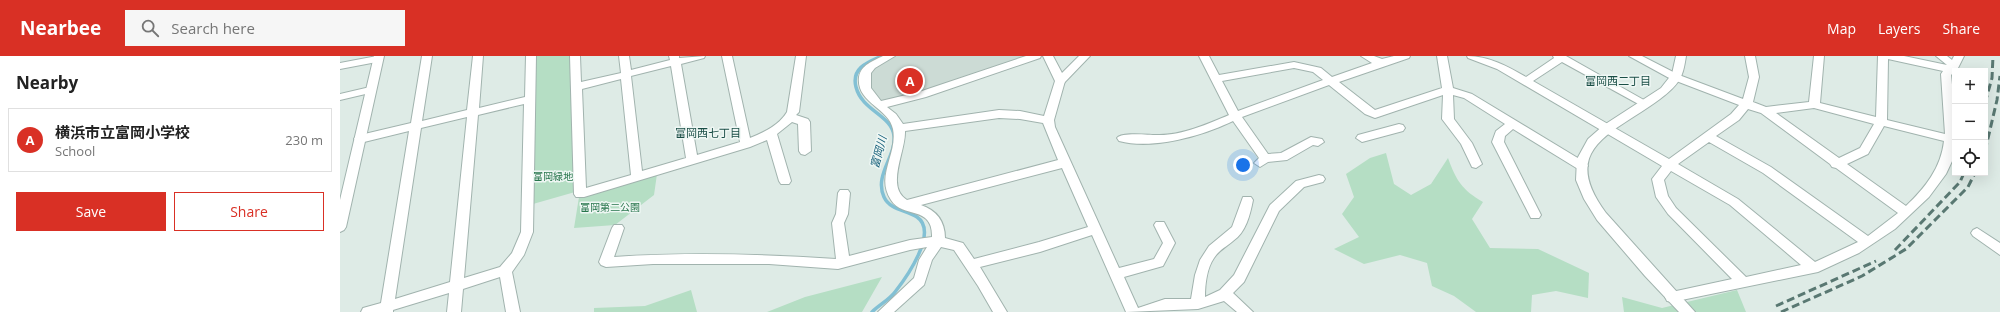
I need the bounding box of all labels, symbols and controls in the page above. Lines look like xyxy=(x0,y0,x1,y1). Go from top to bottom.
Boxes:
search box xyxy=(125,10,405,46)
text: Nearbee xyxy=(20,15,101,41)
icon: search xyxy=(139,17,161,39)
text: Search here xyxy=(171,18,255,38)
text: Map xyxy=(1827,19,1856,38)
text: Layers xyxy=(1878,19,1920,38)
text: Share xyxy=(1942,19,1980,38)
pin: A xyxy=(897,66,923,96)
map controls xyxy=(1952,68,1988,176)
button: + xyxy=(1952,68,1988,104)
text: Nearby xyxy=(16,71,78,94)
district label: 富岡西二丁目 xyxy=(1585,73,1651,88)
button: − xyxy=(1952,104,1988,140)
text: 横浜市立富岡小学校 xyxy=(55,122,190,142)
district label: 富岡西七丁目 xyxy=(675,125,741,140)
text: A xyxy=(26,131,34,149)
text: 230 m xyxy=(285,131,323,149)
water label: 富岡川 xyxy=(866,133,890,170)
button: locate xyxy=(1952,140,1988,176)
text: School xyxy=(55,142,95,160)
your location xyxy=(1233,155,1253,175)
park label: 富岡緑地 xyxy=(533,169,574,183)
button: Save xyxy=(16,192,166,231)
button: Share xyxy=(174,192,324,231)
park label: 富岡第二公園 xyxy=(580,200,640,214)

